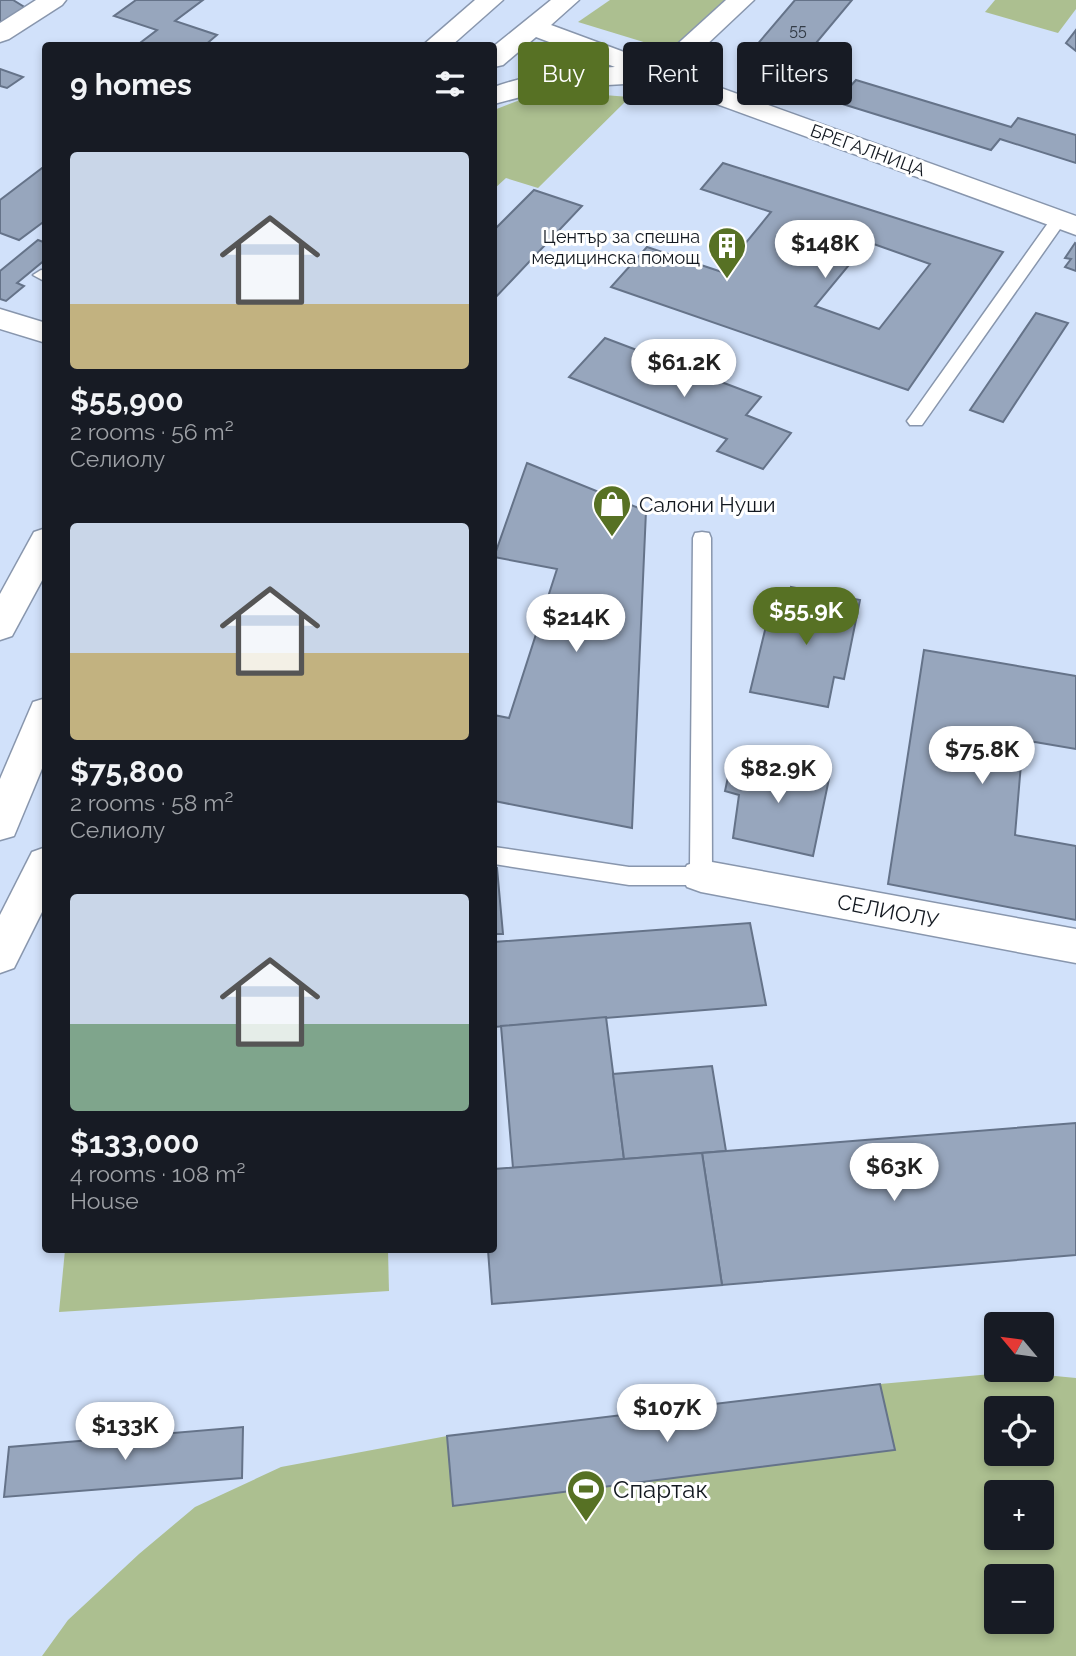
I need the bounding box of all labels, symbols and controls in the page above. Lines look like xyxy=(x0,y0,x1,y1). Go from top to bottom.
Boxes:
house number: 55 xyxy=(789,21,807,40)
chip: Buy xyxy=(518,42,609,105)
chip: Rent xyxy=(623,42,723,105)
chip: Filters xyxy=(737,42,852,105)
icon: filters xyxy=(431,65,469,103)
text: 9 homes xyxy=(70,67,192,102)
street label: БРЕГАЛНИЦА xyxy=(808,119,928,181)
icon: home xyxy=(207,197,333,323)
pin: $148K xyxy=(776,220,874,280)
building icon: Център за спешна медицинска помощ xyxy=(706,225,748,280)
place label: Център за спешна медицинска помощ xyxy=(531,226,700,268)
text: $148K xyxy=(791,229,859,256)
pin: $61.2K xyxy=(627,340,741,399)
text: $61.2K xyxy=(647,348,721,375)
text: $55,900 xyxy=(70,383,184,418)
text: 2 rooms · 56 m² xyxy=(70,418,234,445)
text: Селиолу xyxy=(70,445,165,472)
shop icon: Салони Нуши xyxy=(591,483,633,538)
place label: Салони Нуши xyxy=(639,492,775,517)
icon: home xyxy=(207,568,333,694)
pin: $55.9K xyxy=(749,588,863,647)
pin: $214K xyxy=(527,594,625,654)
text: $55.9K xyxy=(769,596,843,623)
text: $214K xyxy=(542,603,610,630)
pin: $75.8K xyxy=(925,726,1039,786)
text: $75.8K xyxy=(945,735,1019,762)
pin: $82.9K xyxy=(721,746,835,805)
text: $75,800 xyxy=(70,754,184,789)
text: $82.9K xyxy=(740,754,816,781)
text: 2 rooms · 58 m² xyxy=(70,789,233,816)
text: Селиолу xyxy=(70,816,165,843)
street label: СЕЛИОЛУ xyxy=(835,889,942,933)
icon: home xyxy=(207,939,333,1065)
text: $133,000 xyxy=(70,1125,200,1160)
pin: $63K xyxy=(853,1144,935,1203)
text: $63K xyxy=(866,1152,922,1179)
text: 4 rooms · 108 m² xyxy=(70,1160,245,1187)
text: House xyxy=(70,1187,139,1214)
north arrow xyxy=(984,1312,1054,1382)
map controls xyxy=(984,1312,1054,1634)
pin: $107K xyxy=(618,1384,716,1444)
text: $107K xyxy=(633,1393,701,1420)
button: locate xyxy=(984,1396,1054,1466)
pin: $133K xyxy=(76,1402,174,1462)
text: $133K xyxy=(92,1411,159,1438)
sports icon: Спартак xyxy=(565,1468,607,1523)
place label: Спартак xyxy=(613,1475,708,1504)
button: + xyxy=(984,1480,1054,1550)
button: − xyxy=(984,1564,1054,1634)

